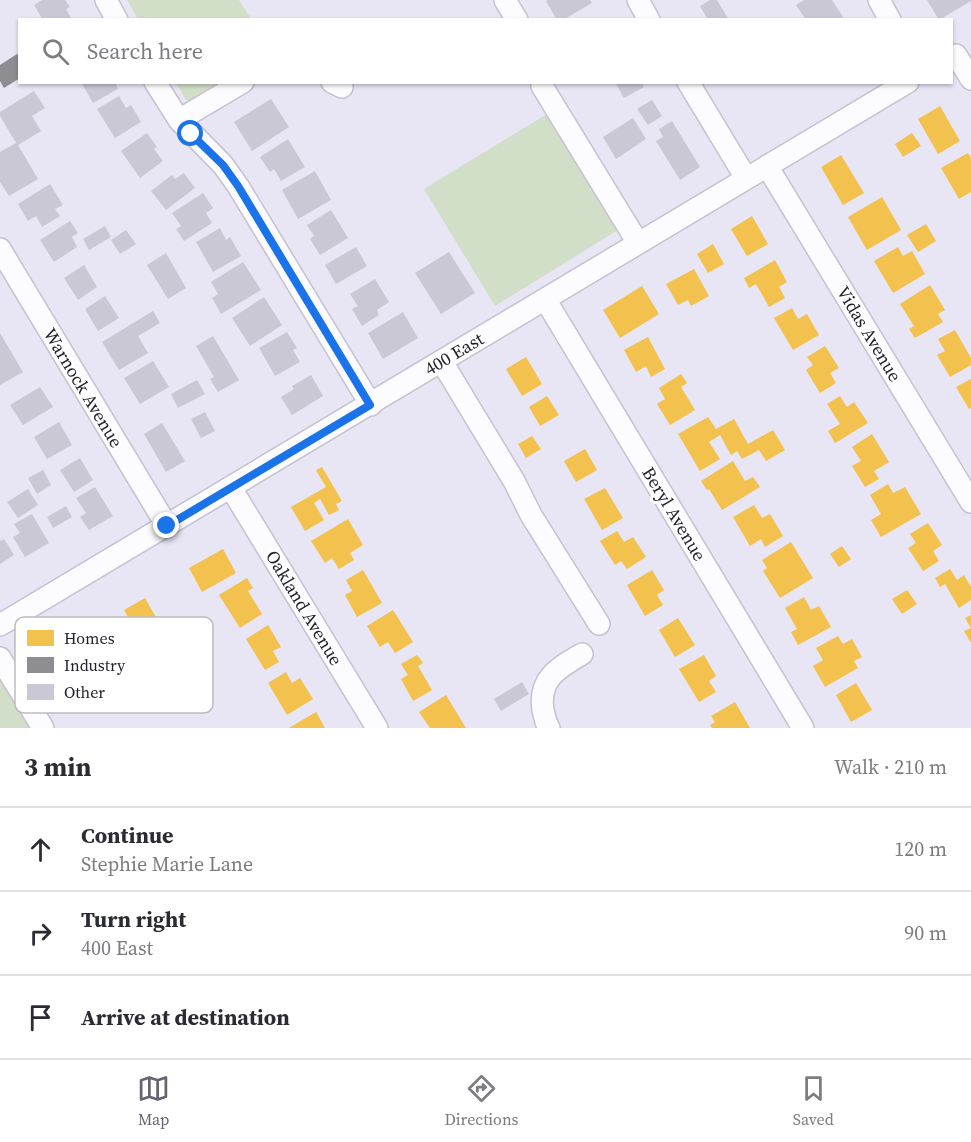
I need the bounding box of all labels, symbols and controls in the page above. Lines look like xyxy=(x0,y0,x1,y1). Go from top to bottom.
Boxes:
search box xyxy=(18,18,953,84)
icon: search xyxy=(39,35,72,68)
text: Search here xyxy=(87,36,203,66)
route start xyxy=(177,120,203,146)
street label: Vidas Avenue xyxy=(831,281,908,386)
street label: Warnock Avenue xyxy=(38,323,129,452)
street label: 400 East xyxy=(420,326,488,381)
street label: Beryl Avenue xyxy=(636,462,712,566)
route end xyxy=(153,512,179,538)
street label: Oakland Avenue xyxy=(260,545,349,670)
legend xyxy=(15,617,213,713)
text: Homes xyxy=(64,627,115,649)
text: Industry xyxy=(64,654,126,676)
text: Other xyxy=(64,681,105,703)
text: 3 min xyxy=(24,749,91,785)
text: Walk · 210 m xyxy=(834,753,947,781)
text: Continue xyxy=(81,820,174,850)
icon: ahead xyxy=(24,833,57,866)
text: 120 m xyxy=(894,835,947,863)
text: Stephie Marie Lane xyxy=(81,850,253,878)
text: Turn right xyxy=(81,904,186,934)
icon: right xyxy=(24,917,57,950)
text: 90 m xyxy=(904,919,947,947)
text: 400 East xyxy=(81,934,153,962)
icon: arrive xyxy=(24,1001,57,1034)
text: Arrive at destination xyxy=(81,1002,290,1032)
tab: Map xyxy=(137,1072,170,1130)
tab: Directions xyxy=(444,1072,519,1130)
tab: Saved xyxy=(793,1072,834,1130)

